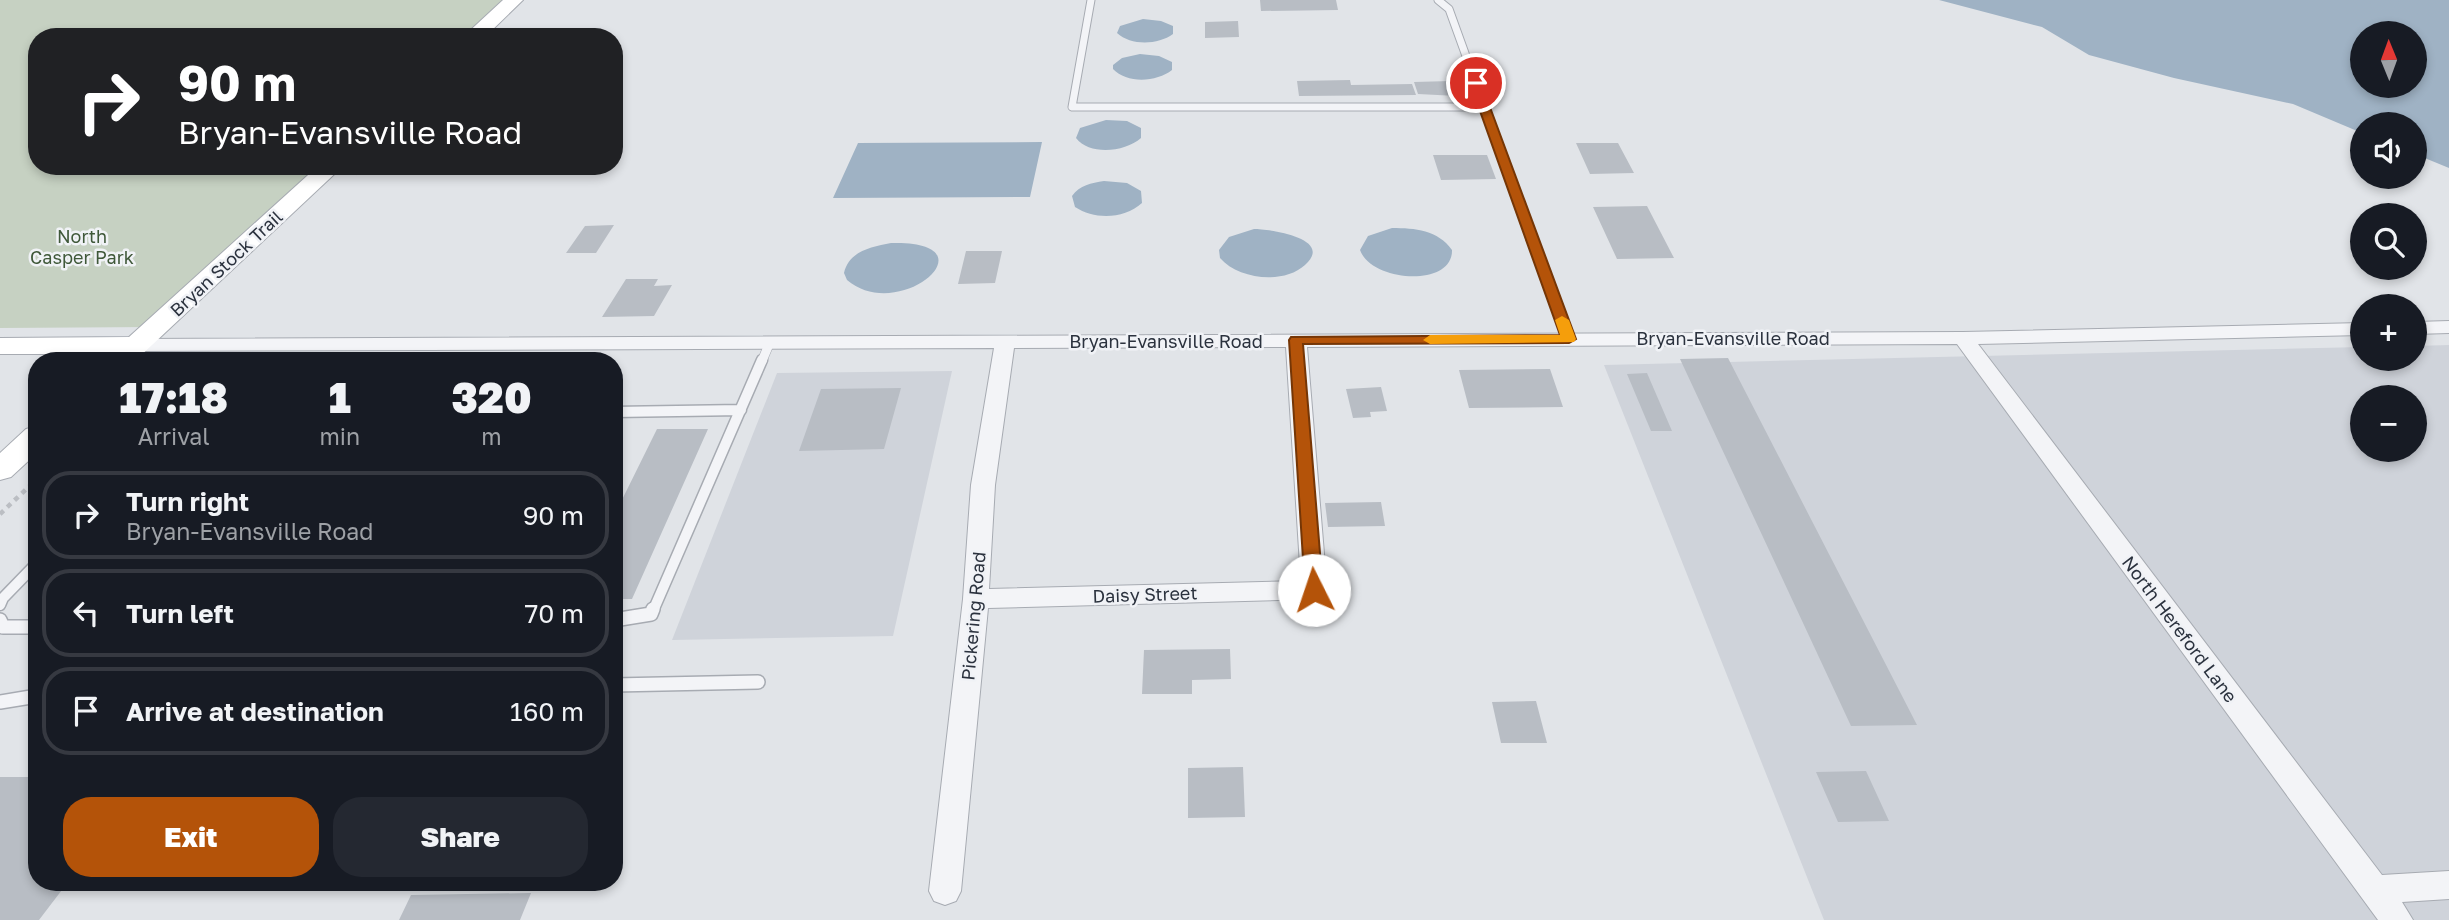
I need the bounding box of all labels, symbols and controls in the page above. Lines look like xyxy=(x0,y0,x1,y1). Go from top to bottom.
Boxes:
north arrow xyxy=(2350,21,2427,98)
map controls xyxy=(2350,21,2427,462)
text: 90 m xyxy=(178,53,296,112)
pin xyxy=(1446,53,1506,113)
icon: right xyxy=(63,56,154,147)
icon: arrive xyxy=(1457,64,1495,102)
button: sound xyxy=(2350,112,2427,189)
text: Bryan-Evansville Road xyxy=(178,113,522,151)
button: search xyxy=(2350,203,2427,280)
street label: Bryan Stock Trail xyxy=(165,205,287,321)
park label: North Casper Park xyxy=(30,225,134,268)
button: + xyxy=(2350,294,2427,371)
street label: Bryan-Evansville Road xyxy=(1636,327,1830,349)
street label: Bryan-Evansville Road xyxy=(1069,330,1263,352)
text: 17:18 xyxy=(119,372,228,422)
text: 1 xyxy=(329,372,351,422)
text: 320 xyxy=(451,372,532,422)
button: − xyxy=(2350,385,2427,462)
text: Arrival xyxy=(138,422,210,450)
text: min xyxy=(319,422,360,450)
text: m xyxy=(481,422,502,450)
text: Turn right xyxy=(126,486,249,517)
icon: right xyxy=(67,496,105,534)
text: 90 m xyxy=(523,500,584,531)
text: Bryan-Evansville Road xyxy=(126,517,373,545)
street label: Pickering Road xyxy=(956,551,990,681)
street label: North Hereford Lane xyxy=(2118,551,2242,707)
position arrow xyxy=(1277,553,1351,627)
street label: Daisy Street xyxy=(1092,581,1198,607)
icon: left xyxy=(67,594,105,632)
text: Turn left xyxy=(126,598,234,629)
text: 70 m xyxy=(525,598,584,629)
icon: arrive xyxy=(67,692,105,730)
text: Arrive at destination xyxy=(126,696,384,727)
text: 160 m xyxy=(510,696,584,727)
button: Exit xyxy=(63,797,319,877)
button: Share xyxy=(333,797,588,877)

